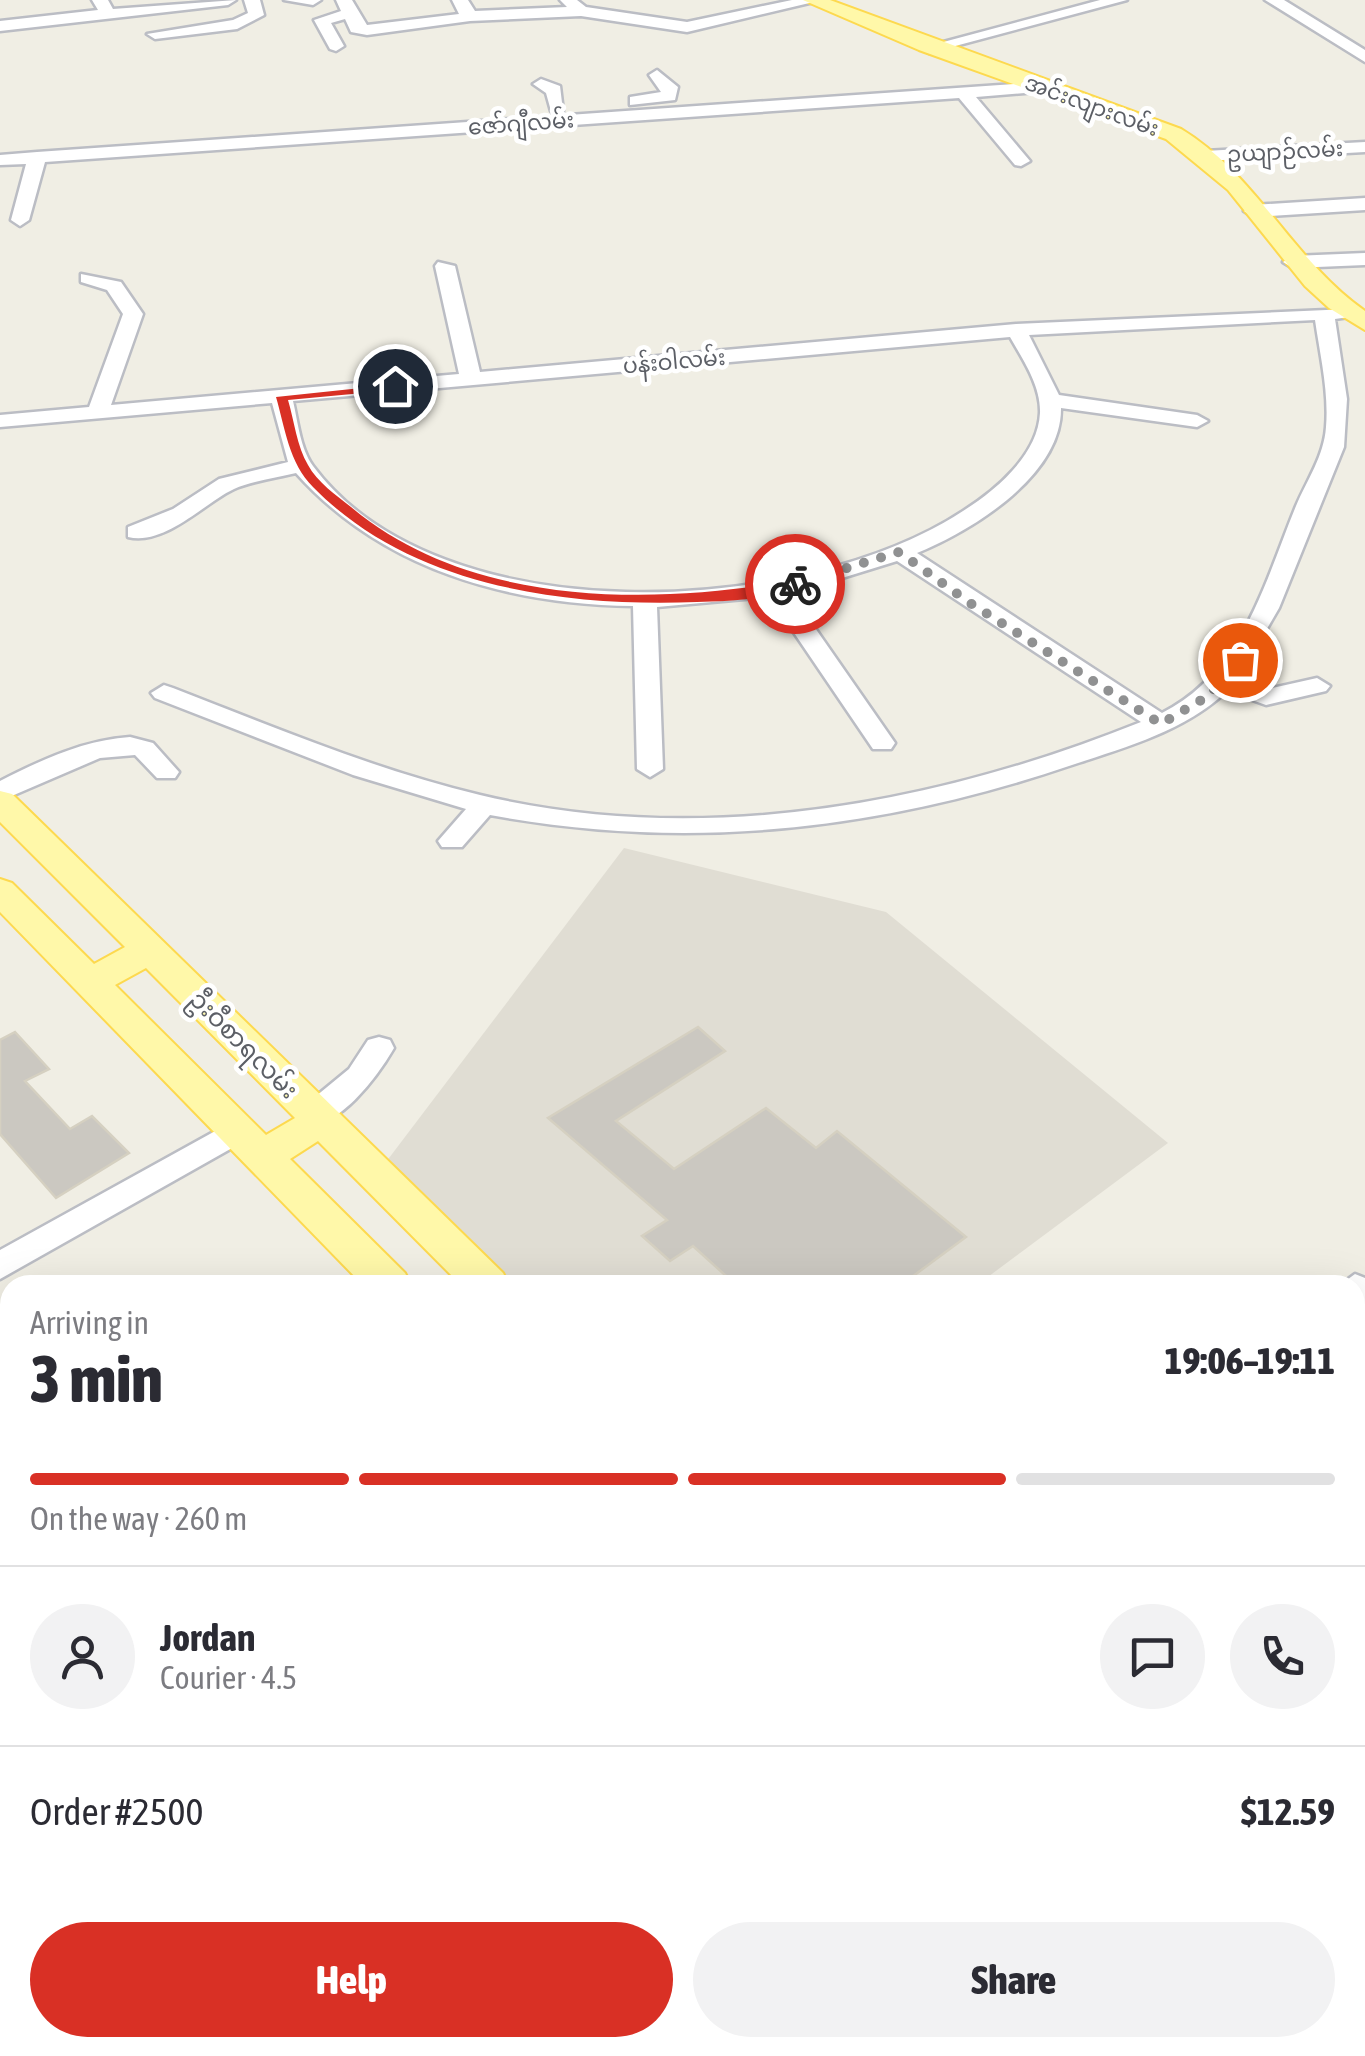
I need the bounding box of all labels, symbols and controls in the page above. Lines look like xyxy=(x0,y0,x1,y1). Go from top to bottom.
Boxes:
street label: အင်းလျားလမ်း xyxy=(1019,67,1163,147)
street label: ဇော်ဂျီလမ်း xyxy=(467,104,575,146)
street label: ဥယျာဉ်လမ်း xyxy=(1226,133,1344,173)
street label: ပန်းဝါလမ်း xyxy=(621,342,727,383)
pin xyxy=(353,344,438,429)
icon: home xyxy=(368,359,423,414)
courier xyxy=(745,534,845,634)
icon: bike xyxy=(768,557,823,612)
pin xyxy=(1198,618,1283,703)
icon: bag xyxy=(1213,633,1268,688)
street label: ဦးဝီစာရလမ်း xyxy=(179,982,306,1109)
text: Arriving in xyxy=(30,1304,149,1341)
text: 19:06–19:11 xyxy=(1165,1339,1335,1382)
text: 3 min xyxy=(30,1341,163,1416)
text: On the way · 260 m xyxy=(30,1500,247,1537)
button: person xyxy=(30,1604,135,1709)
button: chat xyxy=(1100,1604,1205,1709)
button: phone xyxy=(1230,1604,1335,1709)
text: Jordan xyxy=(160,1616,255,1659)
text: Courier · 4.5 xyxy=(160,1659,297,1696)
text: Order #2500 xyxy=(30,1790,203,1833)
text: $12.59 xyxy=(1241,1790,1335,1833)
button: Help xyxy=(30,1922,673,2037)
button: Share xyxy=(693,1922,1335,2037)

